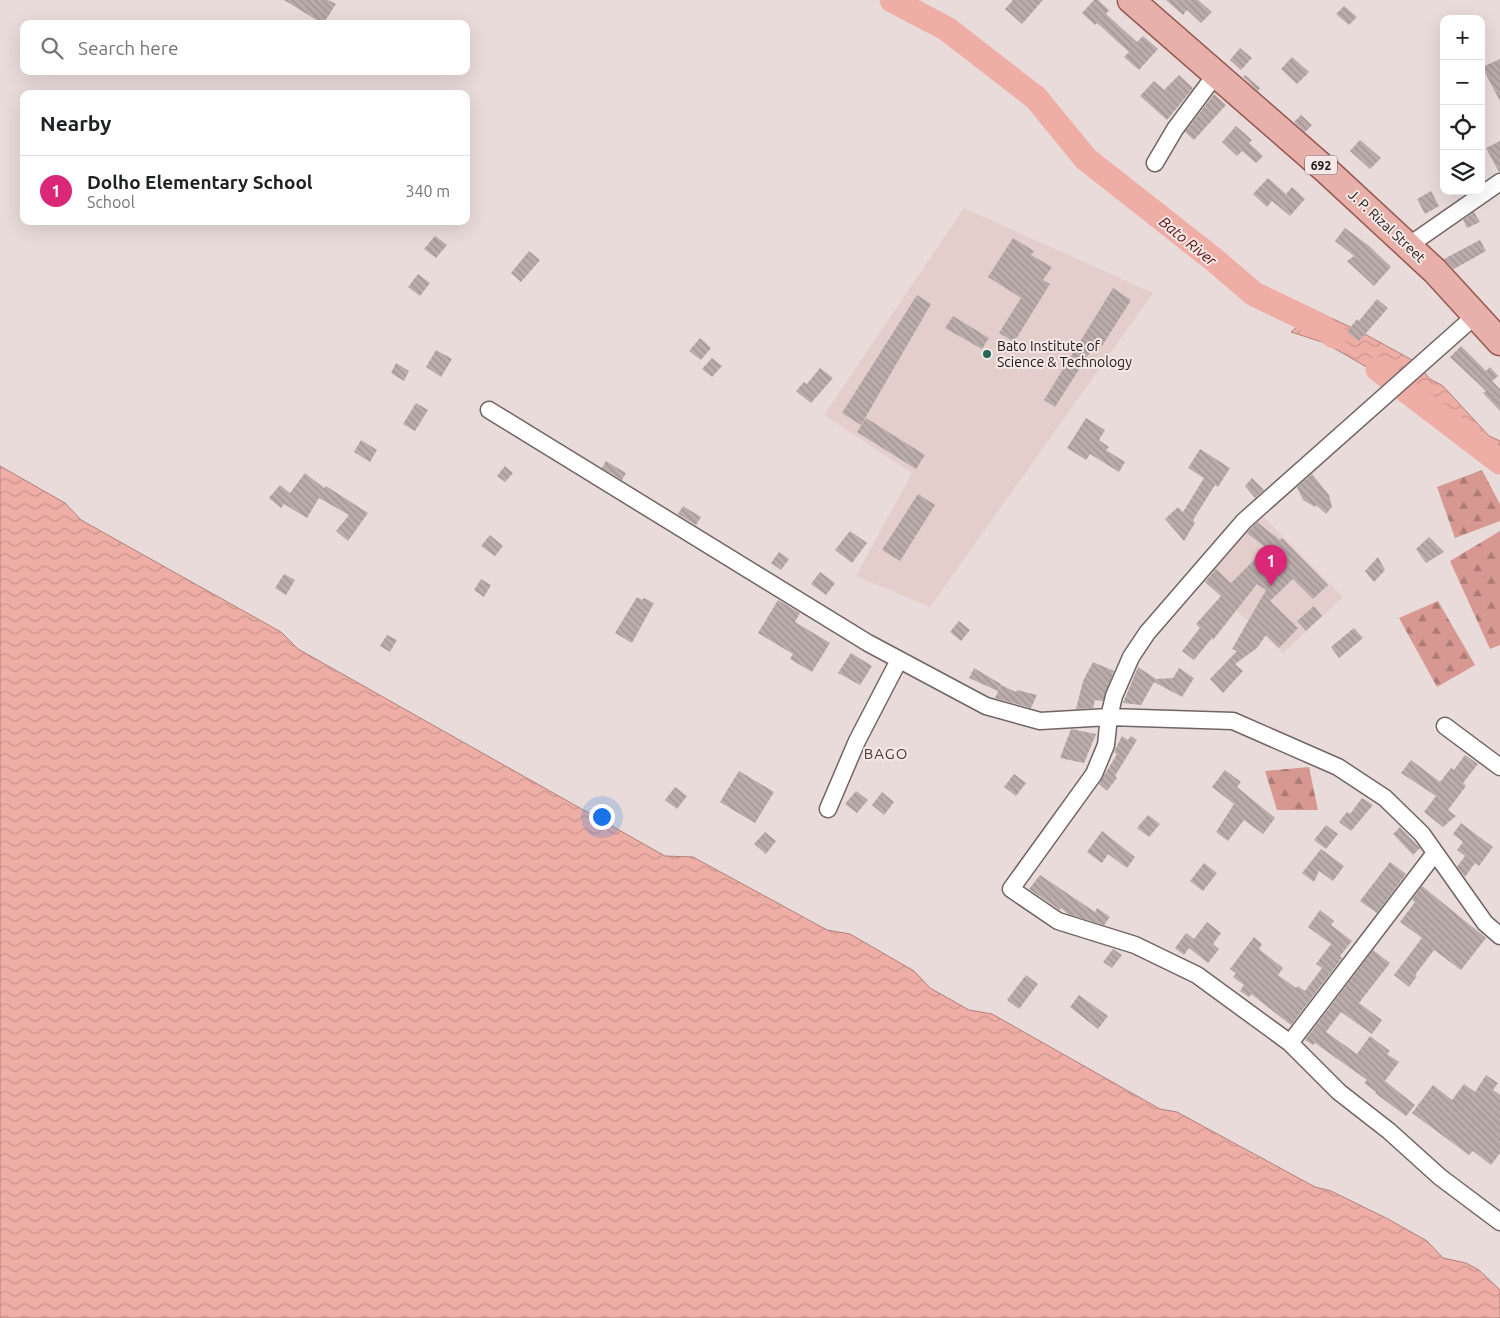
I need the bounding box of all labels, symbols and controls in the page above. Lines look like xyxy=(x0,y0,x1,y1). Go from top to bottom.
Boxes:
map controls xyxy=(1440,15,1485,195)
button: + xyxy=(1440,15,1485,60)
search box xyxy=(20,20,470,75)
icon: search xyxy=(38,34,66,62)
text: Search here xyxy=(78,37,178,59)
button: − xyxy=(1440,60,1485,105)
button: locate xyxy=(1440,105,1485,150)
text: Nearby xyxy=(40,111,111,135)
button: layers xyxy=(1440,150,1485,195)
road number: 692 xyxy=(1305,156,1337,174)
text: Dolho Elementary School xyxy=(87,171,313,193)
text: 1 xyxy=(51,182,61,200)
text: 340 m xyxy=(405,182,450,200)
street label: J. P. Rizal Street xyxy=(1345,186,1429,266)
text: School xyxy=(87,193,135,211)
water label: Bato River xyxy=(1156,213,1221,270)
place label: Bato Institute of Science & Technology xyxy=(997,338,1132,370)
marker: Bato Institute of Science & Technology xyxy=(981,348,993,360)
pin: 1 xyxy=(1255,545,1287,586)
district label: BAGO xyxy=(864,745,908,762)
your location xyxy=(589,804,615,830)

